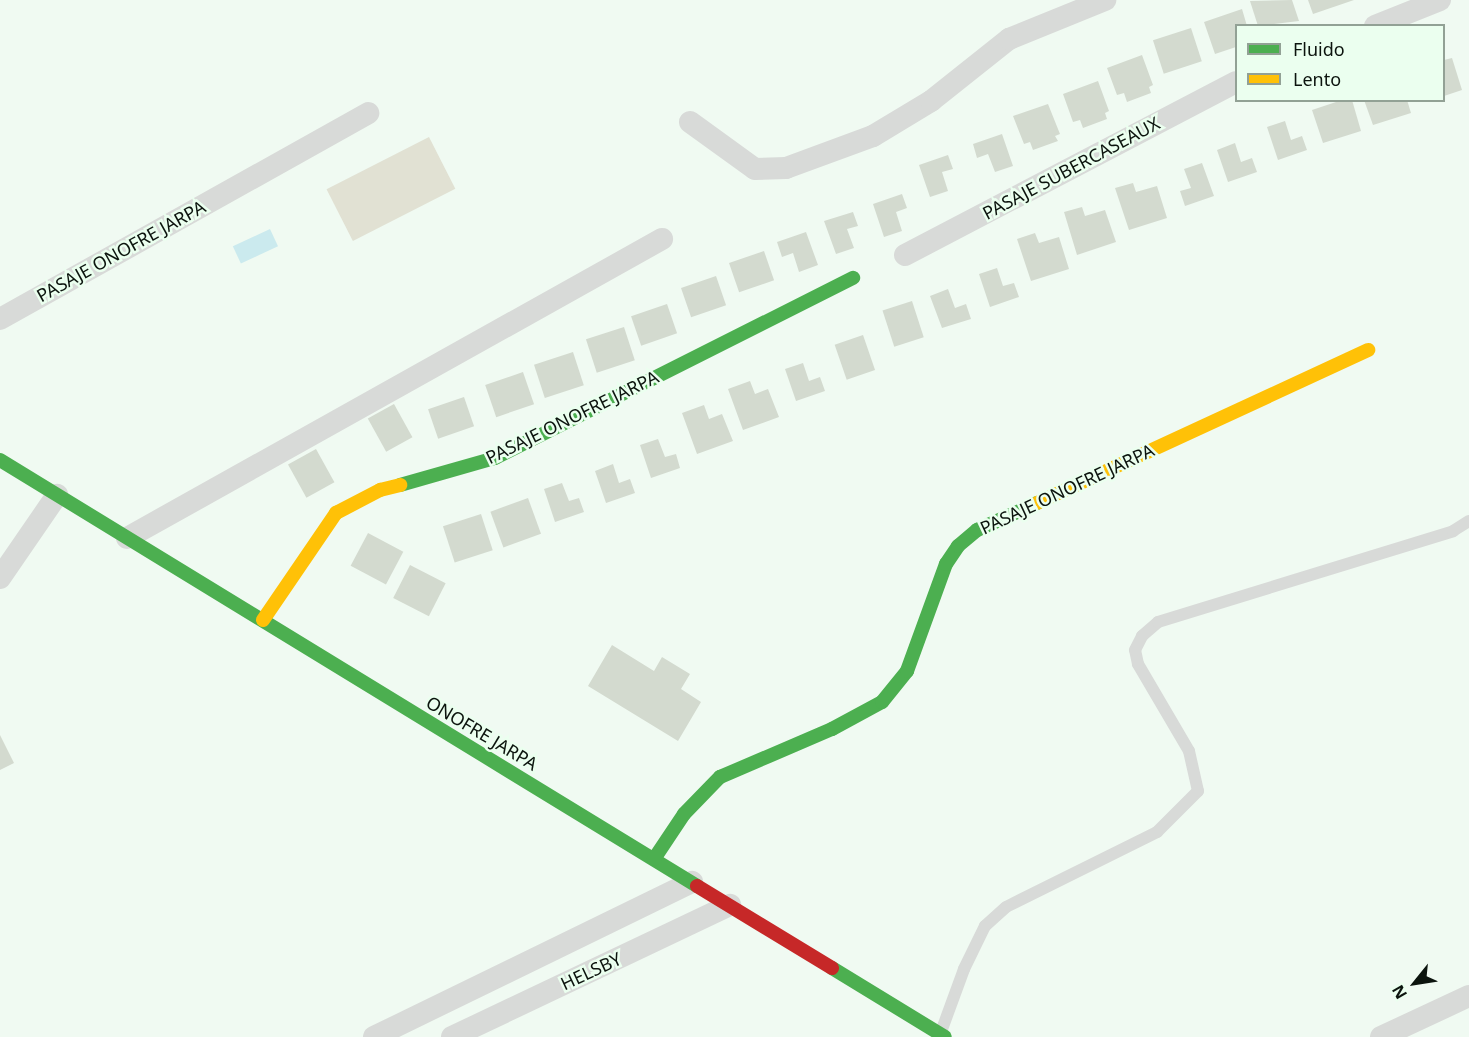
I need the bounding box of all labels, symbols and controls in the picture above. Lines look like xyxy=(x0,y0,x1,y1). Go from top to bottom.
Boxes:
legend xyxy=(1235,24,1445,102)
text: Fluido xyxy=(1293,37,1345,61)
text: Lento xyxy=(1293,67,1341,91)
street label: PASAJE SUBERCASEAUX xyxy=(979,112,1163,224)
street label: PASAJE ONOFRE JARPA xyxy=(33,196,209,306)
street label: PASAJE ONOFRE JARPA xyxy=(482,366,662,468)
street label: PASAJE ONOFRE JARPA xyxy=(977,439,1157,539)
street label: ONOFRE JARPA xyxy=(422,691,542,775)
street label: HELSBY xyxy=(557,948,625,994)
north arrow xyxy=(1385,953,1445,1013)
text: N xyxy=(1387,981,1412,1003)

